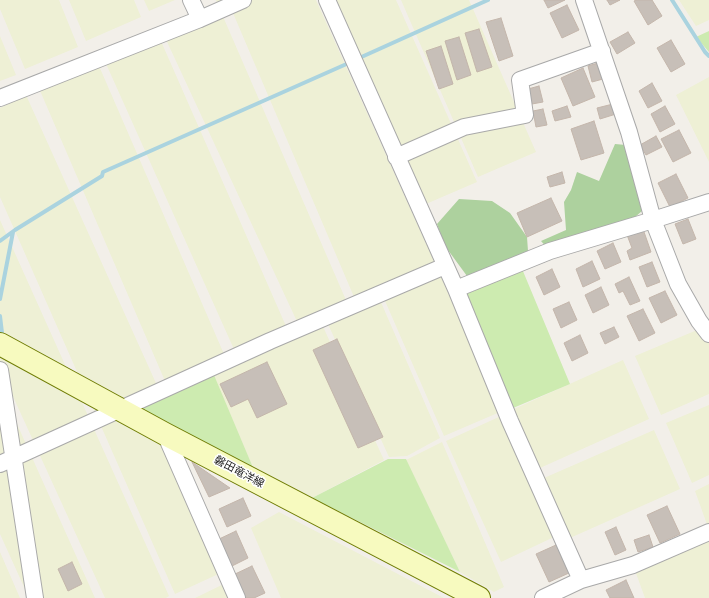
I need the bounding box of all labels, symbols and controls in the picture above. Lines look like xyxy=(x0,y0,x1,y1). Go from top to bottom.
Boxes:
street label: 磐田竜洋線 xyxy=(212,453,266,491)

